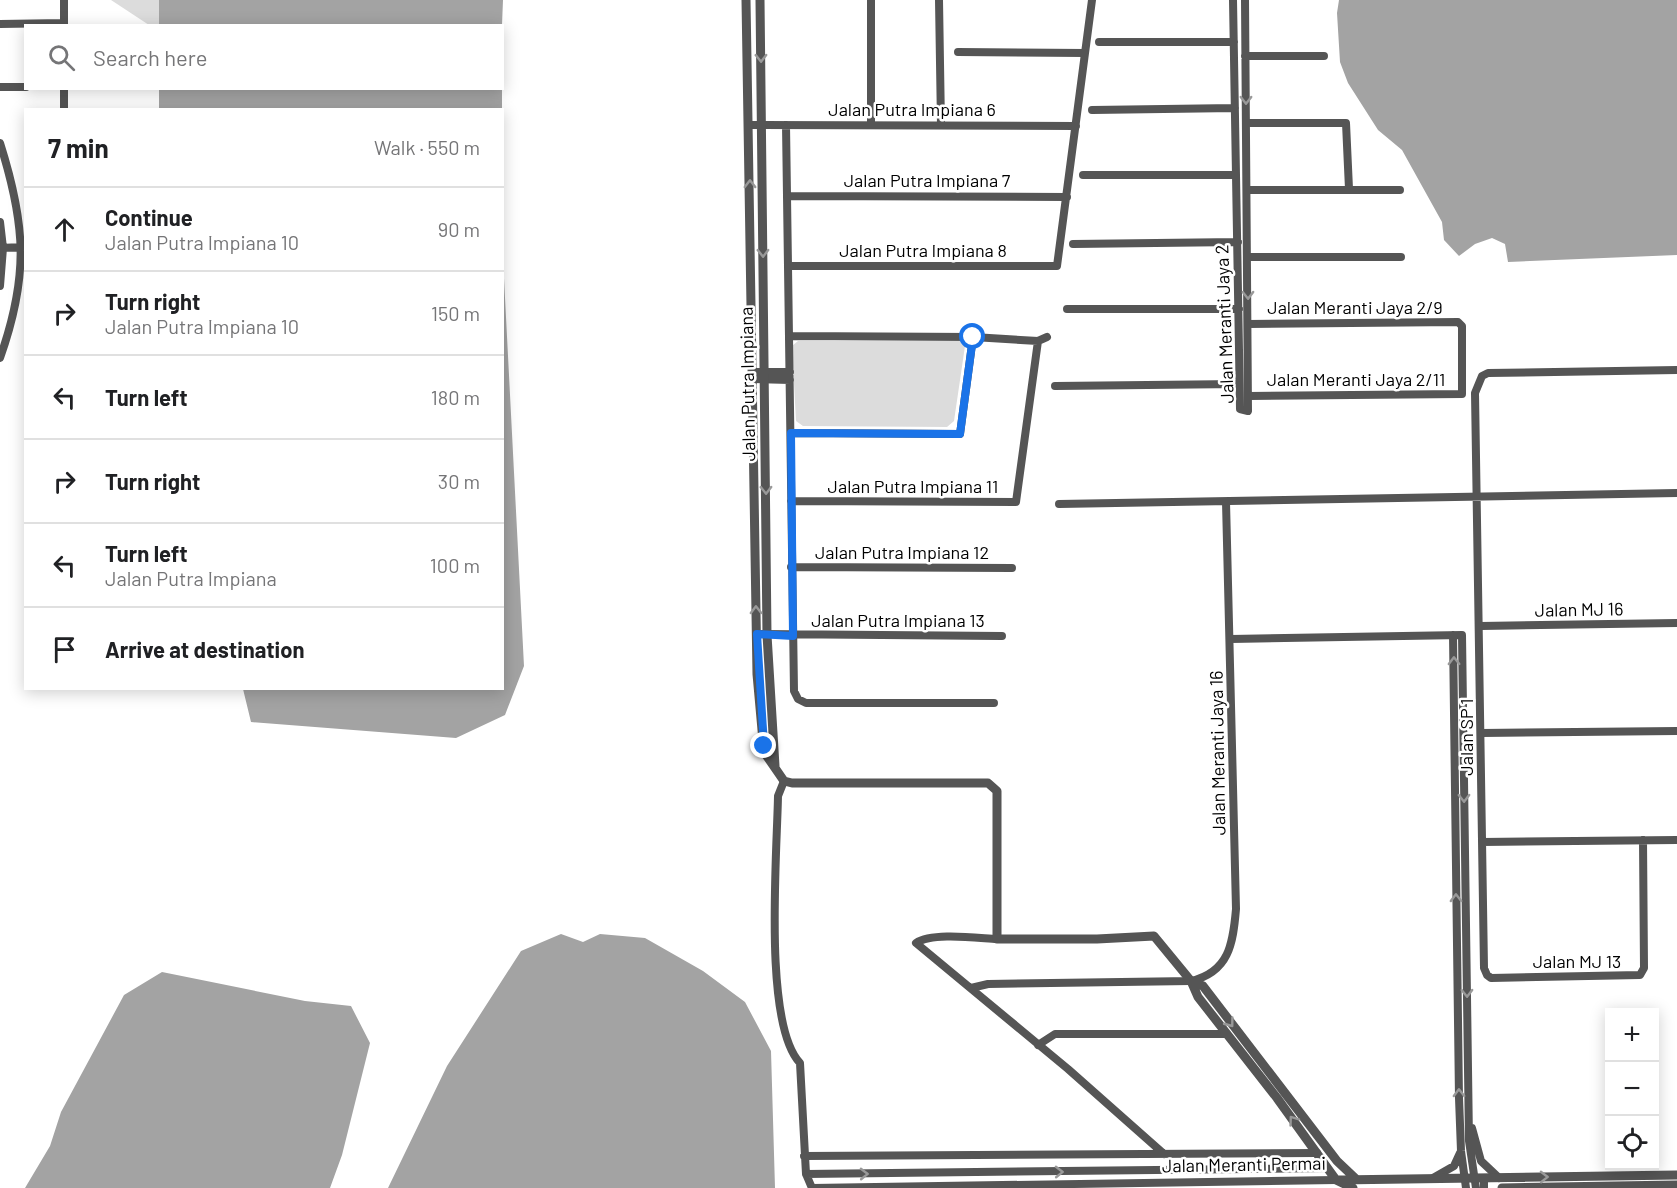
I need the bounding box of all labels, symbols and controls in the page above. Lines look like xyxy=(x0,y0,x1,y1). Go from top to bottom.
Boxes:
search box xyxy=(24,24,504,90)
icon: search xyxy=(45,41,78,74)
text: Search here xyxy=(93,44,207,70)
one-way arrow xyxy=(755,54,767,63)
one-way arrow xyxy=(1239,96,1252,105)
street label: Jalan Putra Impiana 6 xyxy=(828,98,996,120)
text: 7 min xyxy=(48,132,109,163)
text: Walk · 550 m xyxy=(374,135,480,159)
street label: Jalan Putra Impiana 7 xyxy=(844,169,1011,191)
one-way arrow xyxy=(744,179,756,188)
text: Continue xyxy=(105,204,193,230)
icon: ahead xyxy=(48,213,81,246)
text: 90 m xyxy=(438,217,480,241)
text: Jalan Putra Impiana 10 xyxy=(105,230,299,254)
street label: Jalan Putra Impiana 8 xyxy=(839,239,1007,261)
street label: Jalan Meranti Jaya 2 xyxy=(1210,244,1238,404)
one-way arrow xyxy=(757,249,769,258)
text: Turn right xyxy=(105,288,200,314)
one-way arrow xyxy=(1242,291,1254,300)
street label: Jalan Meranti Jaya 2/9 xyxy=(1267,296,1443,318)
icon: right xyxy=(48,297,81,330)
text: 150 m xyxy=(431,301,480,325)
street label: Jalan Putra Impiana xyxy=(735,307,759,461)
text: Jalan Putra Impiana 10 xyxy=(105,314,299,338)
route start xyxy=(959,323,985,349)
street label: Jalan Meranti Jaya 2/11 xyxy=(1267,368,1445,390)
icon: left xyxy=(48,381,81,414)
text: Turn left xyxy=(105,384,188,410)
text: 180 m xyxy=(431,385,480,409)
icon: right xyxy=(48,465,81,498)
text: Turn right xyxy=(105,468,200,494)
text: 30 m xyxy=(438,469,480,493)
street label: Jalan Putra Impiana 11 xyxy=(828,475,998,497)
one-way arrow xyxy=(760,486,772,495)
text: Turn left xyxy=(105,540,188,566)
street label: Jalan Putra Impiana 12 xyxy=(815,541,989,563)
icon: left xyxy=(48,549,81,582)
text: 100 m xyxy=(430,553,480,577)
text: Jalan Putra Impiana xyxy=(105,566,277,590)
street label: Jalan MJ 16 xyxy=(1534,597,1623,621)
one-way arrow xyxy=(750,605,762,614)
street label: Jalan Putra Impiana 13 xyxy=(811,609,985,631)
icon: arrive xyxy=(48,633,81,666)
text: Arrive at destination xyxy=(105,636,304,662)
one-way arrow xyxy=(1447,656,1460,665)
street label: Jalan Meranti Jaya 16 xyxy=(1205,670,1229,836)
street label: Jalan SP 1 xyxy=(1455,698,1477,776)
route end xyxy=(750,732,776,758)
one-way arrow xyxy=(1458,794,1470,803)
one-way arrow xyxy=(1450,893,1463,902)
street label: Jalan MJ 13 xyxy=(1533,950,1621,972)
one-way arrow xyxy=(1460,989,1473,998)
map controls xyxy=(1605,1008,1659,1170)
button: + xyxy=(1605,1008,1659,1062)
one-way arrow xyxy=(1223,1016,1234,1027)
button: − xyxy=(1605,1062,1659,1116)
one-way arrow xyxy=(1453,1088,1465,1097)
one-way arrow xyxy=(1290,1116,1301,1127)
button: locate xyxy=(1605,1116,1659,1170)
street label: Jalan Meranti Permai xyxy=(1162,1152,1326,1176)
one-way arrow xyxy=(1055,1165,1064,1178)
one-way arrow xyxy=(860,1168,869,1181)
one-way arrow xyxy=(1539,1171,1548,1183)

